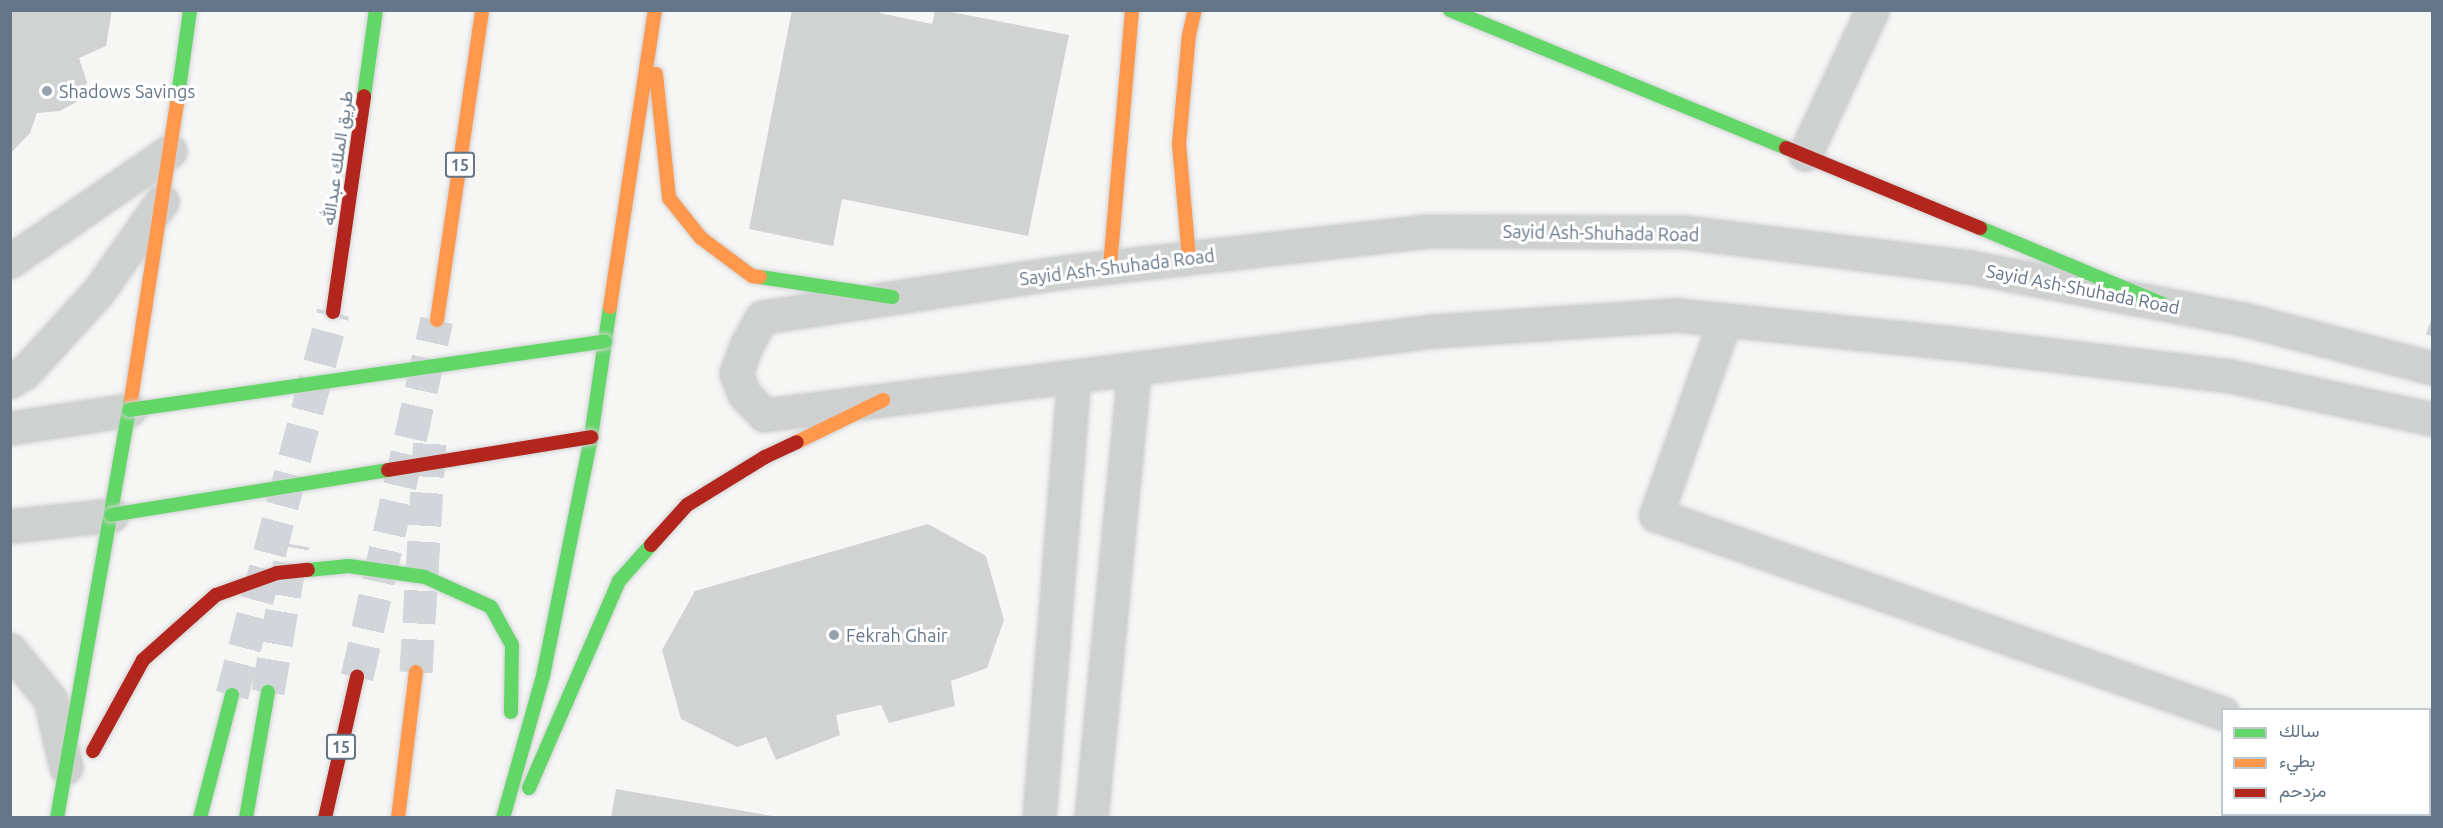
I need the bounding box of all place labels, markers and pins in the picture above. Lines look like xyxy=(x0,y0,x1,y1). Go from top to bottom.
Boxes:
place label: Shadows Savings xyxy=(59,80,195,102)
marker: Shadows Savings xyxy=(40,84,54,98)
place label: Fekrah Ghair xyxy=(846,624,948,646)
marker: Fekrah Ghair xyxy=(827,628,841,642)

